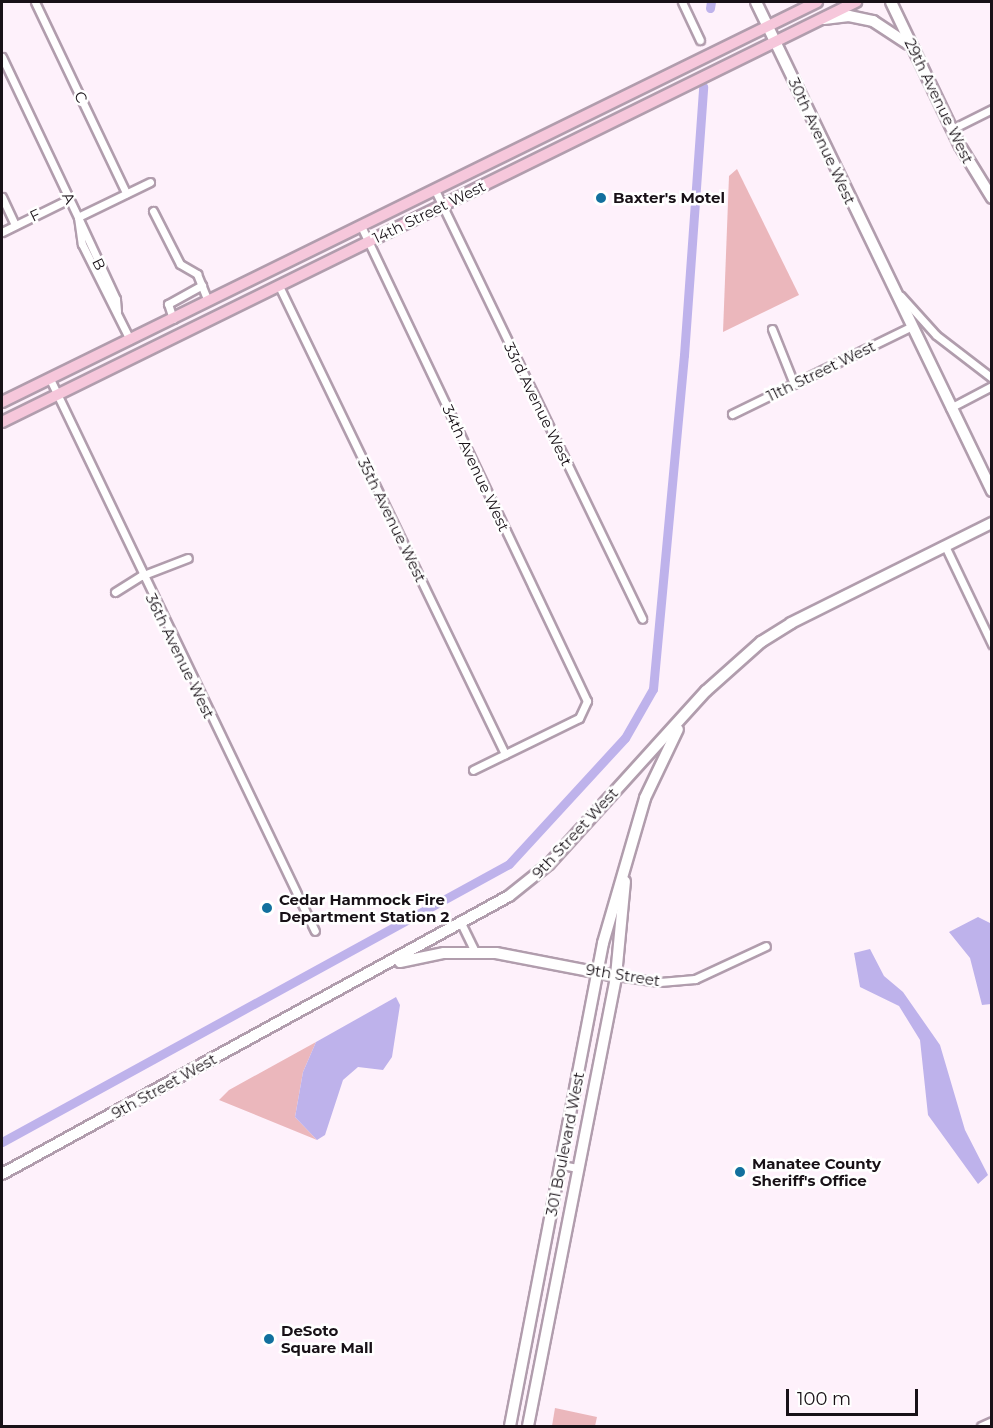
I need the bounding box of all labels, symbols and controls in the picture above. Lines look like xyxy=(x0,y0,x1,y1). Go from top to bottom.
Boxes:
street label: 29th Avenue West xyxy=(901,36,977,166)
street label: 30th Avenue West xyxy=(785,75,859,207)
street label: C xyxy=(71,88,91,106)
street label: 14th Street West xyxy=(370,177,488,247)
street label: A xyxy=(59,189,79,207)
place label: Baxter's Motel xyxy=(613,189,725,207)
marker: Baxter's Motel xyxy=(594,191,608,205)
street label: F xyxy=(27,205,43,225)
street label: B xyxy=(88,255,110,273)
street label: 11th Street West xyxy=(764,337,878,405)
street label: 33rd Avenue West xyxy=(500,339,576,469)
street label: 34th Avenue West xyxy=(439,402,513,534)
street label: 35th Avenue West xyxy=(354,455,430,585)
street label: 36th Avenue West xyxy=(142,591,218,721)
street label: 9th Street West xyxy=(529,784,621,882)
place label: Cedar Hammock Fire Department Station 2 xyxy=(279,890,449,925)
marker: Cedar Hammock Fire Department Station 2 xyxy=(260,901,274,915)
street label: 9th Street xyxy=(585,960,661,990)
street label: 9th Street West xyxy=(108,1050,220,1122)
street label: 301 Boulevard West xyxy=(542,1070,588,1218)
place label: Manatee County Sheriff's Office xyxy=(752,1154,881,1189)
marker: Manatee County Sheriff's Office xyxy=(733,1165,747,1179)
place label: DeSoto Square Mall xyxy=(281,1321,373,1356)
marker: DeSoto Square Mall xyxy=(262,1332,276,1346)
scale bar xyxy=(789,1377,921,1415)
text: 100 m xyxy=(797,1388,851,1410)

